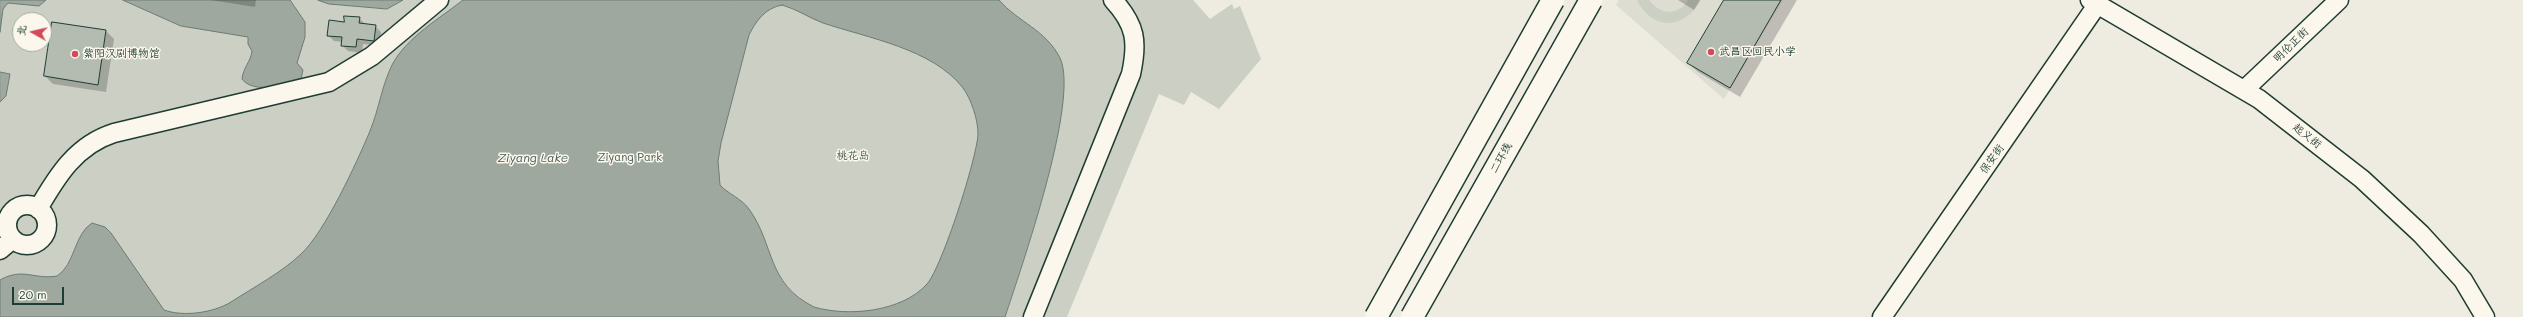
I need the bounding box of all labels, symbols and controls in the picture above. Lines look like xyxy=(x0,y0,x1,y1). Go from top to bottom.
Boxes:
north arrow xyxy=(12,12,52,52)
text: 北 xyxy=(12,24,29,37)
street label: 明伦正街 xyxy=(2271,25,2311,65)
place label: 武昌区回民小学 xyxy=(1719,45,1796,59)
place label: 紫阳汉剧博物馆 xyxy=(83,47,160,61)
marker: 武昌区回民小学 xyxy=(1706,47,1716,57)
marker: 紫阳汉剧博物馆 xyxy=(70,49,80,59)
street label: 起义街 xyxy=(2290,121,2324,151)
street label: 二环线 xyxy=(1487,140,1515,176)
street label: 保安街 xyxy=(1977,142,2007,176)
park label: 桃花岛 xyxy=(837,149,869,163)
water label: Ziyang Lake xyxy=(498,151,568,165)
park label: Ziyang Park xyxy=(598,151,662,165)
scale bar xyxy=(14,279,66,305)
text: 20 m xyxy=(19,286,47,302)

